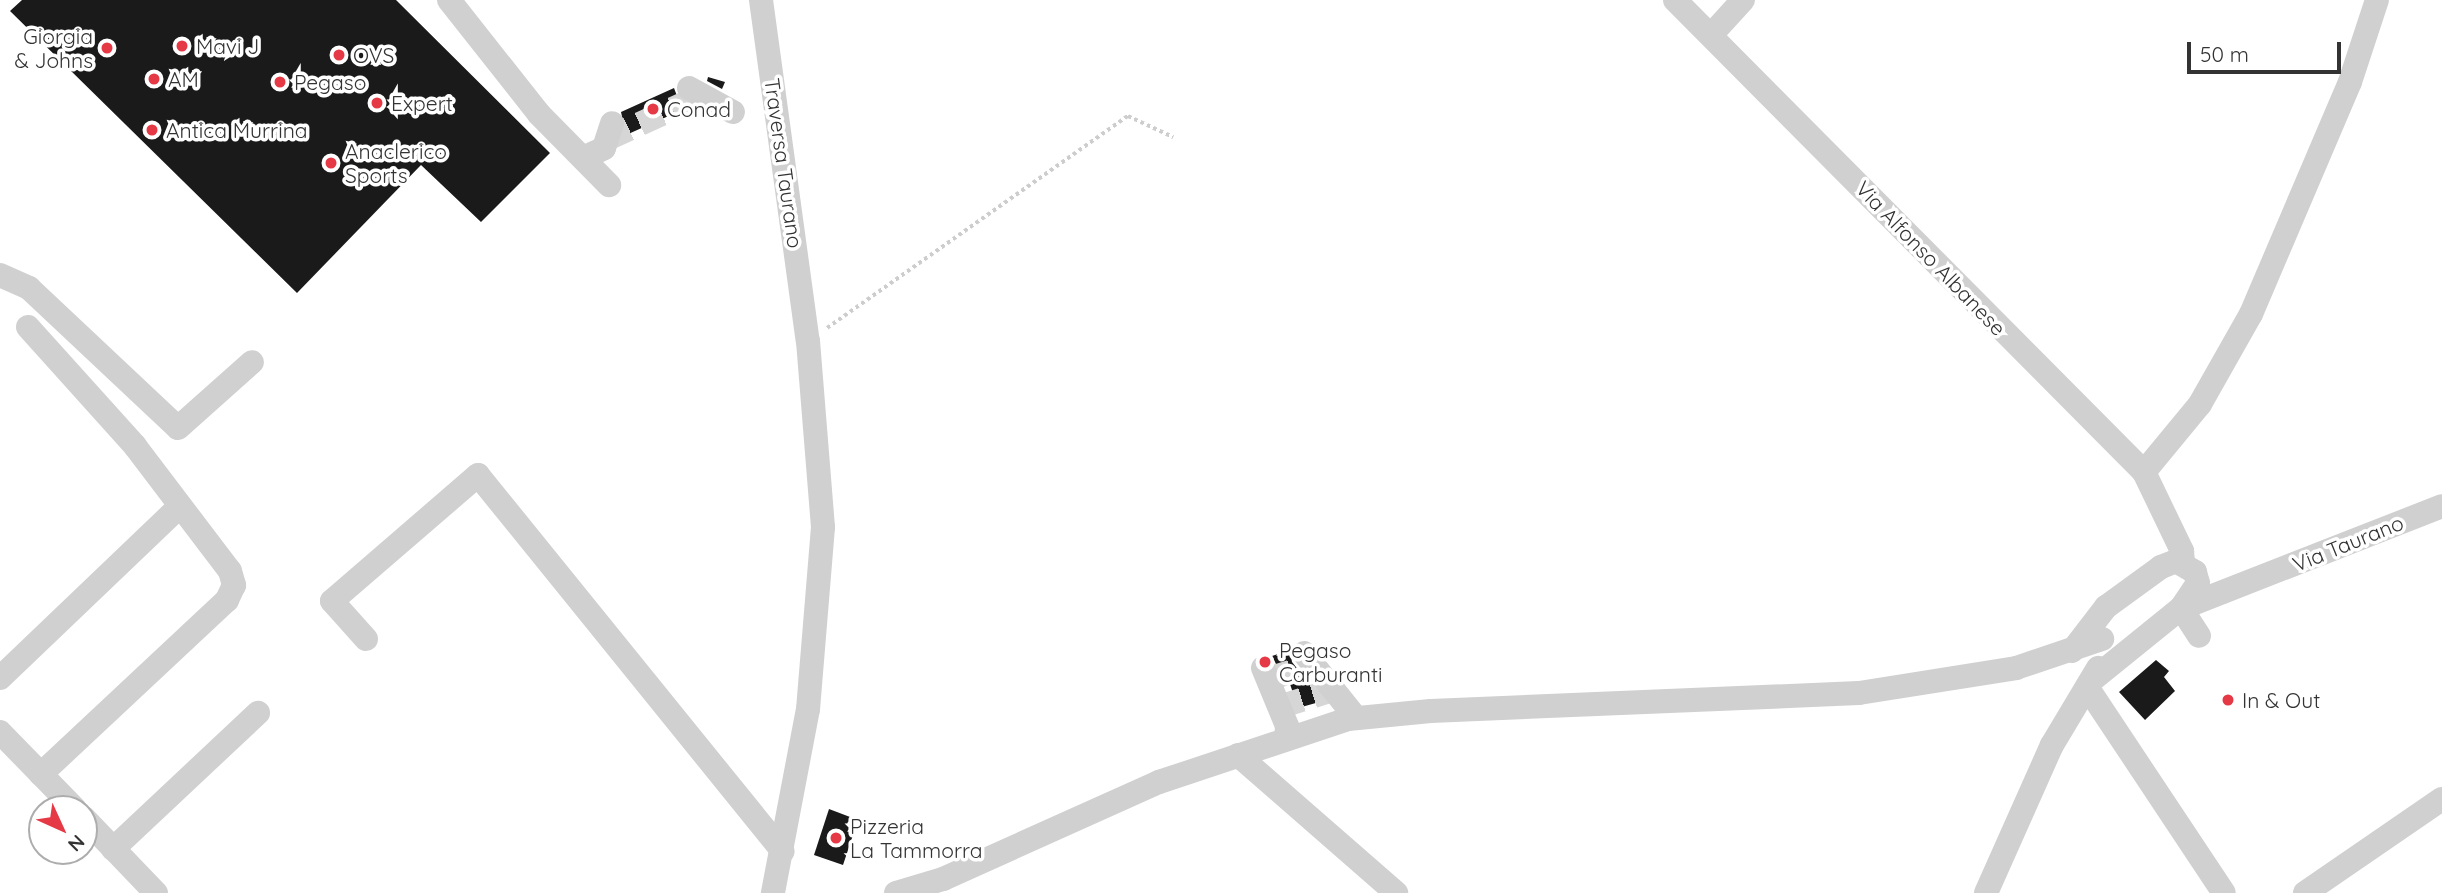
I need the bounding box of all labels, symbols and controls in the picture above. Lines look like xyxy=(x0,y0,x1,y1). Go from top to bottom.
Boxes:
place label: Giorgia & Johns xyxy=(14,23,93,73)
scale bar xyxy=(2190,28,2344,72)
place label: Mavi J xyxy=(196,33,259,59)
marker: Mavi J xyxy=(174,38,190,54)
marker: Giorgia & Johns xyxy=(99,40,115,56)
text: 50 m xyxy=(2200,41,2249,67)
place label: OVS xyxy=(353,42,394,68)
marker: OVS xyxy=(331,47,347,63)
place label: AM xyxy=(168,66,199,92)
place label: Pegaso xyxy=(294,69,366,95)
marker: AM xyxy=(146,71,162,87)
marker: Pegaso xyxy=(272,74,288,90)
street label: Traversa Taurano xyxy=(760,76,808,250)
place label: Expert xyxy=(391,90,453,116)
marker: Expert xyxy=(369,95,385,111)
place label: Conad xyxy=(667,96,731,122)
marker: Conad xyxy=(645,101,661,117)
place label: Antica Murrina xyxy=(166,117,308,143)
marker: Antica Murrina xyxy=(144,122,160,138)
place label: Anaclerico Sports xyxy=(345,138,447,188)
marker: Anaclerico Sports xyxy=(323,155,339,171)
street label: Via Alfonso Albanese xyxy=(1851,176,2011,340)
street label: Via Taurano xyxy=(2289,509,2407,577)
place label: Pegaso Carburanti xyxy=(1279,637,1383,687)
marker: Pegaso Carburanti xyxy=(1257,654,1273,670)
place label: In & Out xyxy=(2242,687,2320,713)
marker: In & Out xyxy=(2220,692,2236,708)
north arrow xyxy=(28,795,98,865)
place label: Pizzeria La Tammorra xyxy=(850,813,983,863)
text: N xyxy=(63,830,90,857)
marker: Pizzeria La Tammorra xyxy=(828,830,844,846)

